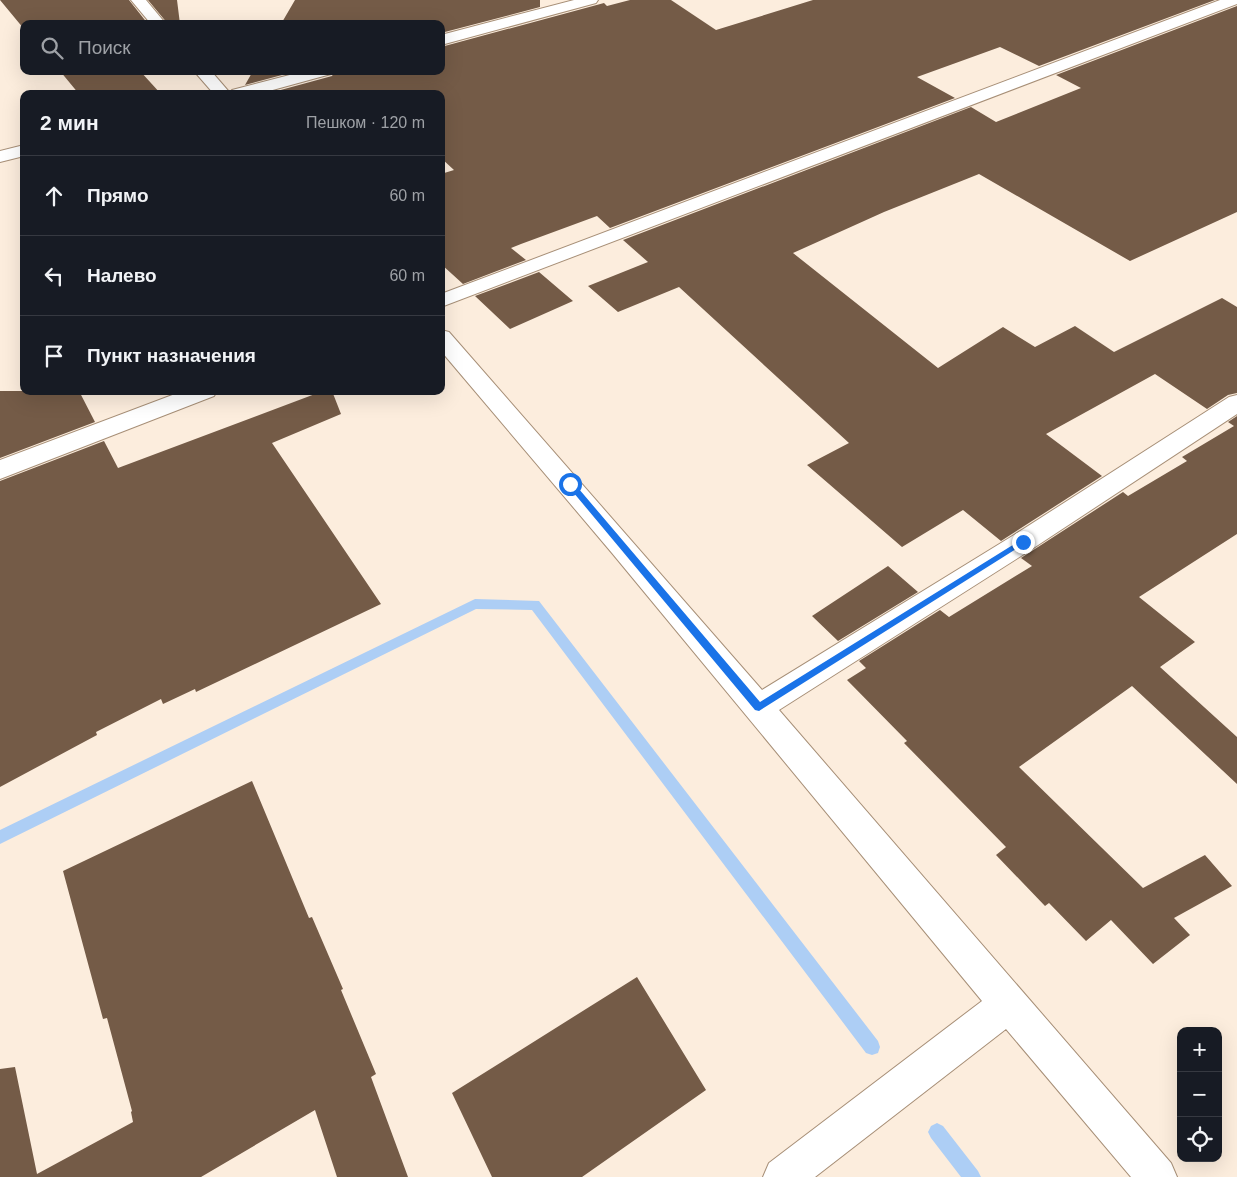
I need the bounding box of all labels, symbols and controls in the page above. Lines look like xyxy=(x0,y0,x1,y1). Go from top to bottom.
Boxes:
search box xyxy=(20,20,445,75)
icon: search xyxy=(38,34,66,62)
text: Поиск xyxy=(78,37,131,58)
text: 2 мин xyxy=(40,111,99,134)
text: Пешком · 120 m xyxy=(306,114,425,131)
icon: ahead xyxy=(40,182,68,210)
text: Прямо xyxy=(87,185,149,206)
text: 60 m xyxy=(389,187,425,204)
icon: left xyxy=(40,262,68,290)
text: Налево xyxy=(87,265,157,286)
text: 60 m xyxy=(389,267,425,284)
icon: arrive xyxy=(40,342,68,370)
text: Пункт назначения xyxy=(87,345,256,366)
route start xyxy=(559,473,582,496)
route end xyxy=(1012,531,1035,554)
map controls xyxy=(1177,1027,1222,1162)
button: + xyxy=(1177,1027,1222,1072)
button: − xyxy=(1177,1072,1222,1117)
button: locate xyxy=(1177,1117,1222,1162)

